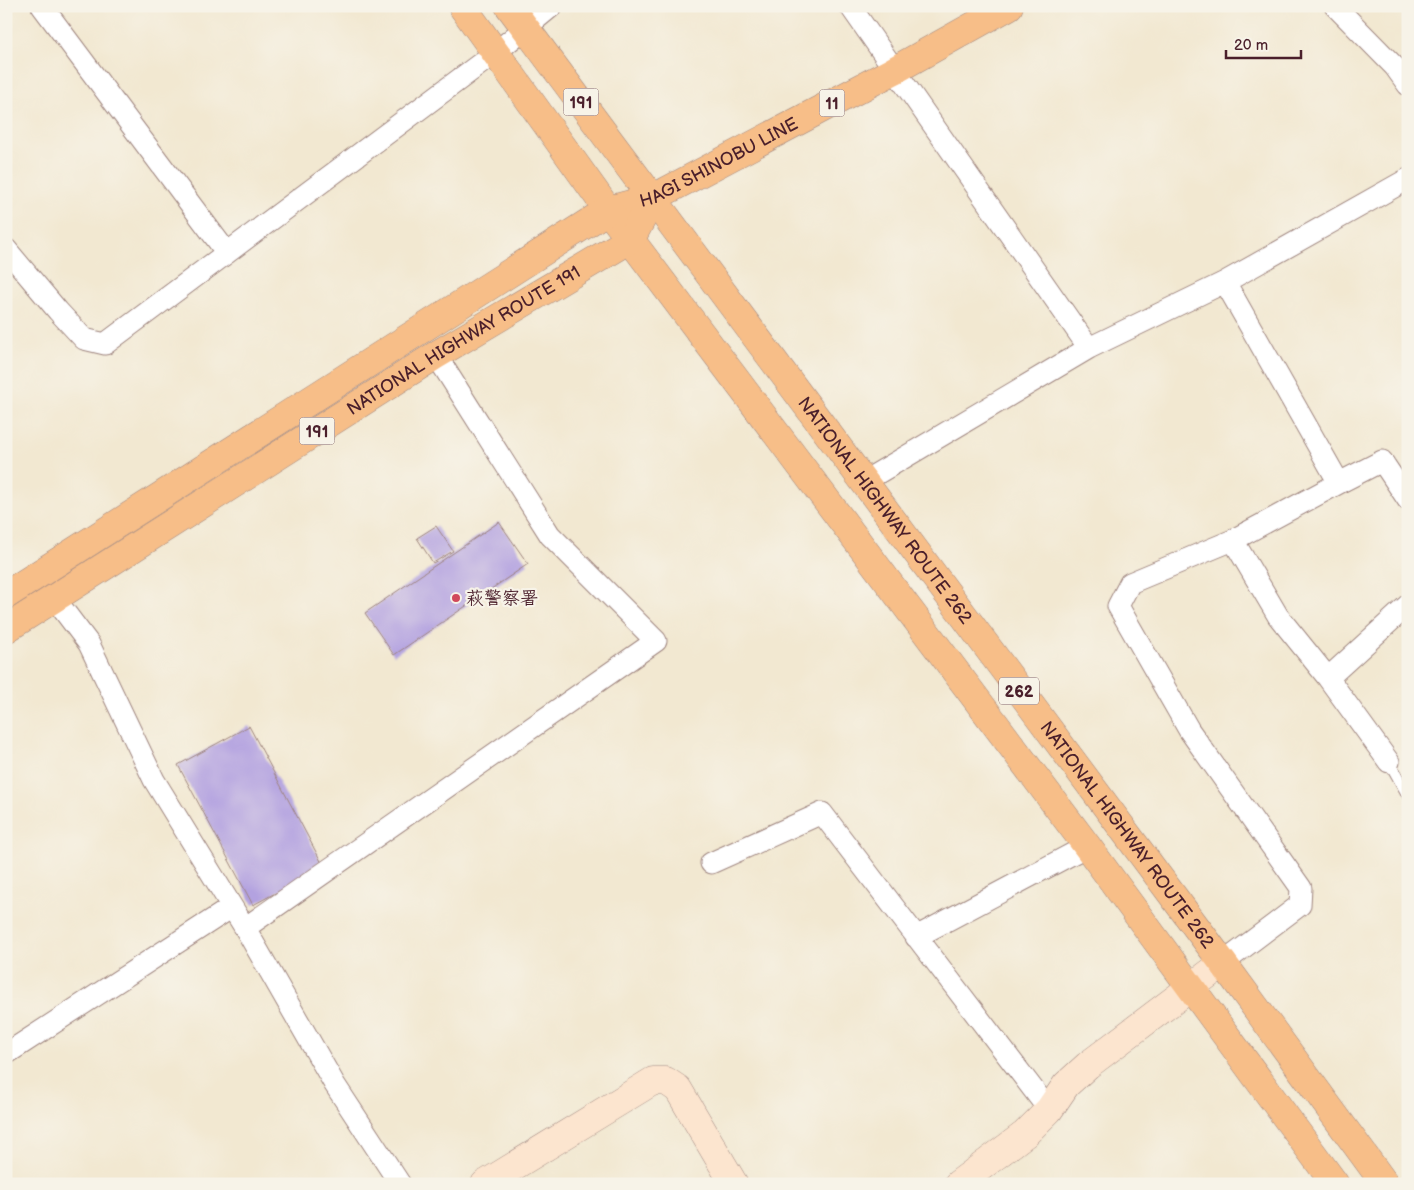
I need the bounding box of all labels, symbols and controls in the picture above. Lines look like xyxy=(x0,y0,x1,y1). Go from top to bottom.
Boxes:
scale bar xyxy=(1226,28,1302,60)
text: 20 m xyxy=(1234,36,1268,55)
road number: 191 xyxy=(564,88,598,115)
road number: 11 xyxy=(820,90,844,116)
street label: HAGI SHINOBU LINE xyxy=(637,113,802,212)
street label: NATIONAL HIGHWAY ROUTE 191 xyxy=(343,262,584,420)
street label: NATIONAL HIGHWAY ROUTE 262 xyxy=(793,393,976,628)
road number: 191 xyxy=(300,418,334,444)
place label: 萩警察署 xyxy=(466,588,538,609)
marker: 萩警察署 xyxy=(450,592,462,604)
road number: 262 xyxy=(999,678,1039,704)
street label: NATIONAL HIGHWAY ROUTE 262 xyxy=(1036,718,1219,953)

